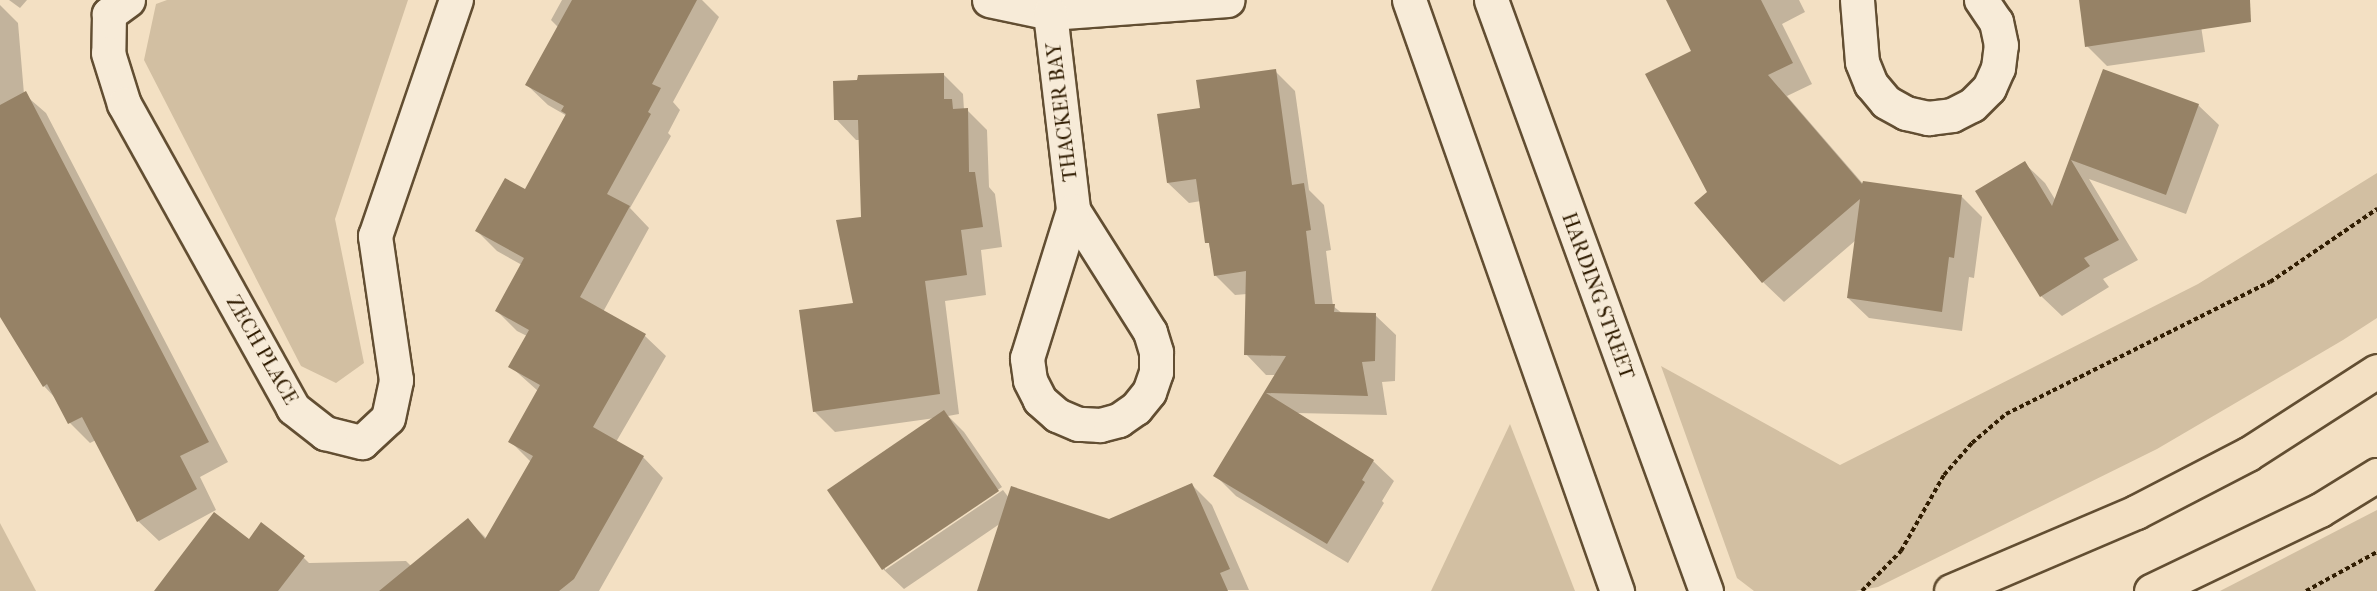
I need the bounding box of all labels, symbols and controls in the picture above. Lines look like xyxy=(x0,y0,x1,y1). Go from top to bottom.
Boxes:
street label: THACKER BAY xyxy=(1042,41,1082,183)
street label: HARDING STREET xyxy=(1557,209,1639,383)
street label: ZECH PLACE xyxy=(221,291,303,409)

